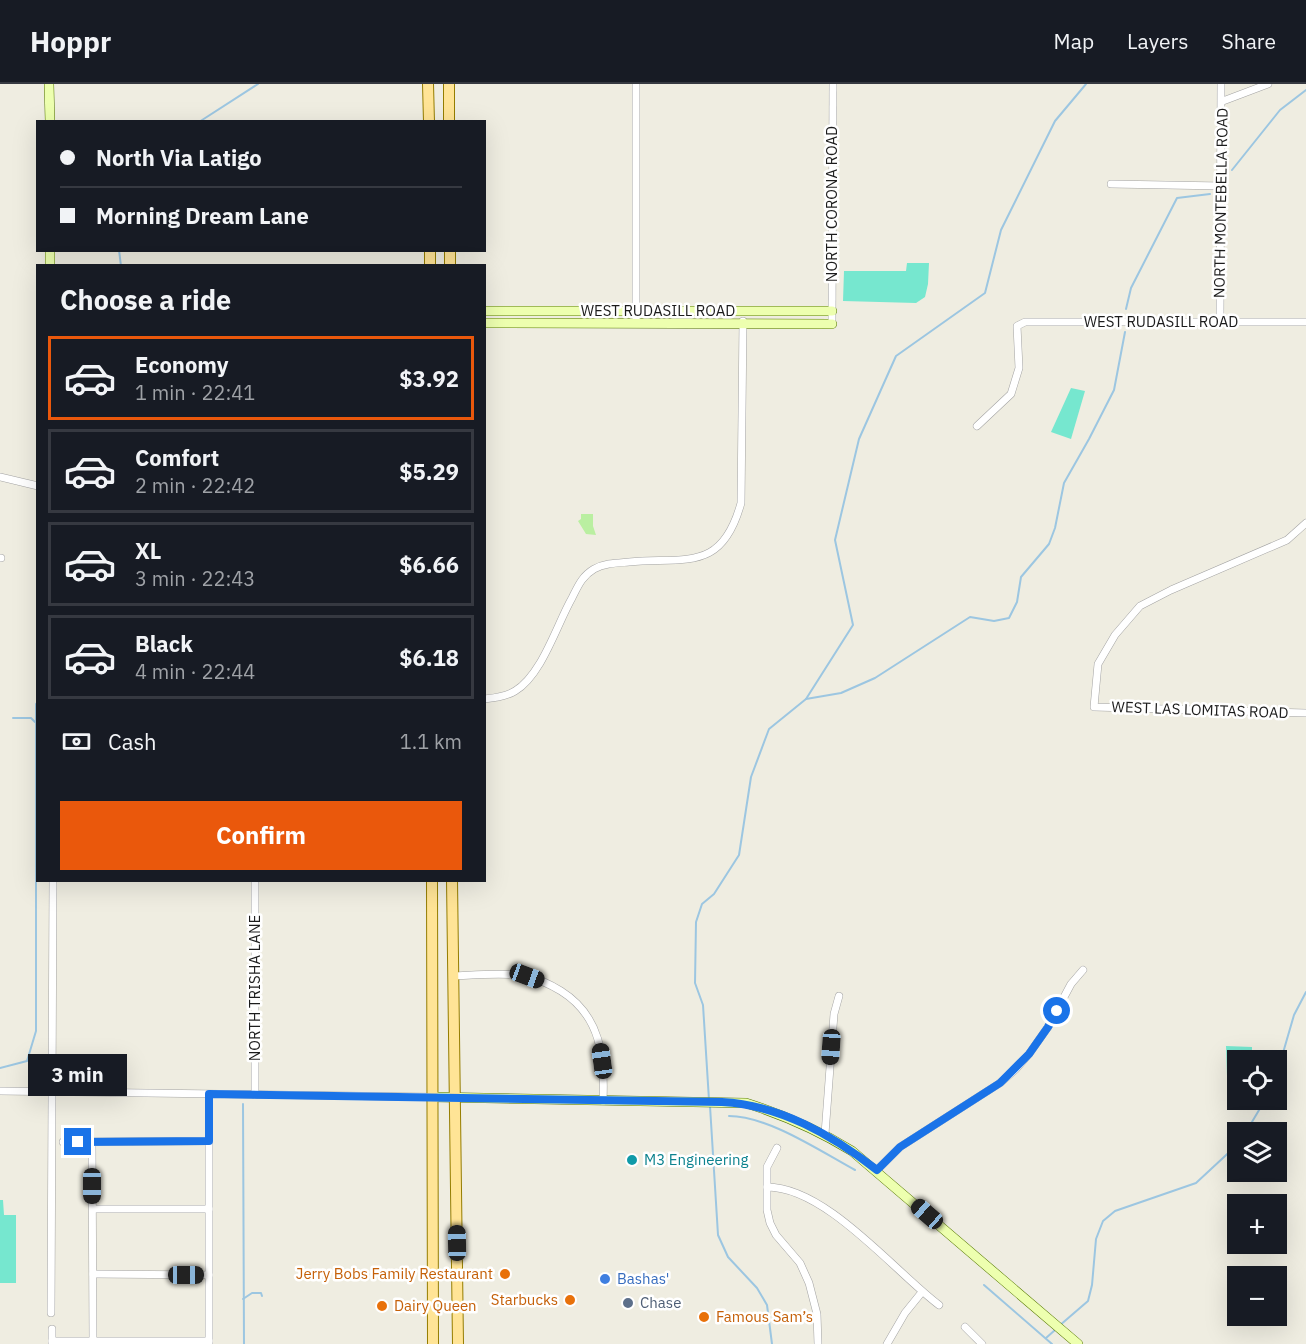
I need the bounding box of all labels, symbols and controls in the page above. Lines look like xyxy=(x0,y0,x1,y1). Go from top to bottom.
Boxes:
text: Hoppr xyxy=(30,23,111,60)
text: Map xyxy=(1054,27,1094,55)
text: Layers xyxy=(1127,27,1189,55)
text: Share xyxy=(1222,27,1276,55)
street label: NORTH MONTEBELLA ROAD xyxy=(1209,108,1232,298)
street label: NORTH CORONA ROAD xyxy=(822,126,841,282)
text: North Via Latigo xyxy=(96,143,262,172)
text: Morning Dream Lane xyxy=(96,201,309,230)
text: Choose a ride xyxy=(60,282,231,317)
street label: WEST RUDASILL ROAD xyxy=(581,301,735,320)
street label: WEST RUDASILL ROAD xyxy=(1084,312,1238,331)
text: Economy xyxy=(135,350,229,379)
icon: car xyxy=(63,351,117,405)
text: $3.92 xyxy=(399,364,459,393)
text: 1 min · 22:41 xyxy=(135,379,255,406)
text: Comfort xyxy=(135,443,219,472)
icon: car xyxy=(63,444,117,498)
text: $5.29 xyxy=(399,457,459,486)
text: 2 min · 22:42 xyxy=(135,472,255,499)
text: XL xyxy=(135,536,161,565)
icon: car xyxy=(63,537,117,591)
text: $6.66 xyxy=(399,550,459,579)
text: 3 min · 22:43 xyxy=(135,565,255,592)
text: Black xyxy=(135,629,193,658)
icon: car xyxy=(63,630,117,684)
text: $6.18 xyxy=(399,643,459,672)
text: 4 min · 22:44 xyxy=(135,658,255,685)
street label: WEST LAS LOMITAS ROAD xyxy=(1111,697,1289,722)
icon: cash xyxy=(60,725,93,758)
text: Cash xyxy=(108,727,157,756)
text: 1.1 km xyxy=(400,728,462,755)
button: Confirm xyxy=(60,801,462,870)
street label: NORTH TRISHA LANE xyxy=(245,915,264,1061)
car xyxy=(507,961,547,991)
route start xyxy=(1043,997,1070,1024)
car xyxy=(821,1028,841,1066)
car xyxy=(591,1042,613,1080)
map controls xyxy=(1227,1050,1287,1326)
button: locate xyxy=(1227,1050,1287,1110)
callout: 3 min xyxy=(28,1055,128,1097)
text: 3 min xyxy=(51,1061,104,1088)
button: layers xyxy=(1227,1122,1287,1182)
route end xyxy=(64,1128,91,1155)
place label: M3 Engineering xyxy=(644,1150,748,1169)
marker: M3 Engineering xyxy=(625,1153,639,1167)
car xyxy=(83,1168,101,1204)
button: + xyxy=(1227,1194,1287,1254)
car xyxy=(908,1195,946,1233)
car xyxy=(448,1225,466,1261)
place label: Jerry Bobs Family Restaurant xyxy=(296,1264,493,1283)
car xyxy=(168,1266,204,1284)
button: − xyxy=(1227,1266,1287,1326)
marker: Jerry Bobs Family Restaurant xyxy=(498,1267,512,1281)
place label: Bashas' xyxy=(617,1269,669,1288)
marker: Bashas' xyxy=(598,1272,612,1286)
place label: Starbucks xyxy=(491,1290,558,1309)
marker: Starbucks xyxy=(563,1293,577,1307)
place label: Chase xyxy=(640,1293,681,1312)
place label: Dairy Queen xyxy=(394,1296,477,1315)
marker: Chase xyxy=(621,1296,635,1310)
marker: Dairy Queen xyxy=(375,1299,389,1313)
place label: Famous Sam’s xyxy=(716,1307,813,1326)
marker: Famous Sam’s xyxy=(697,1310,711,1324)

